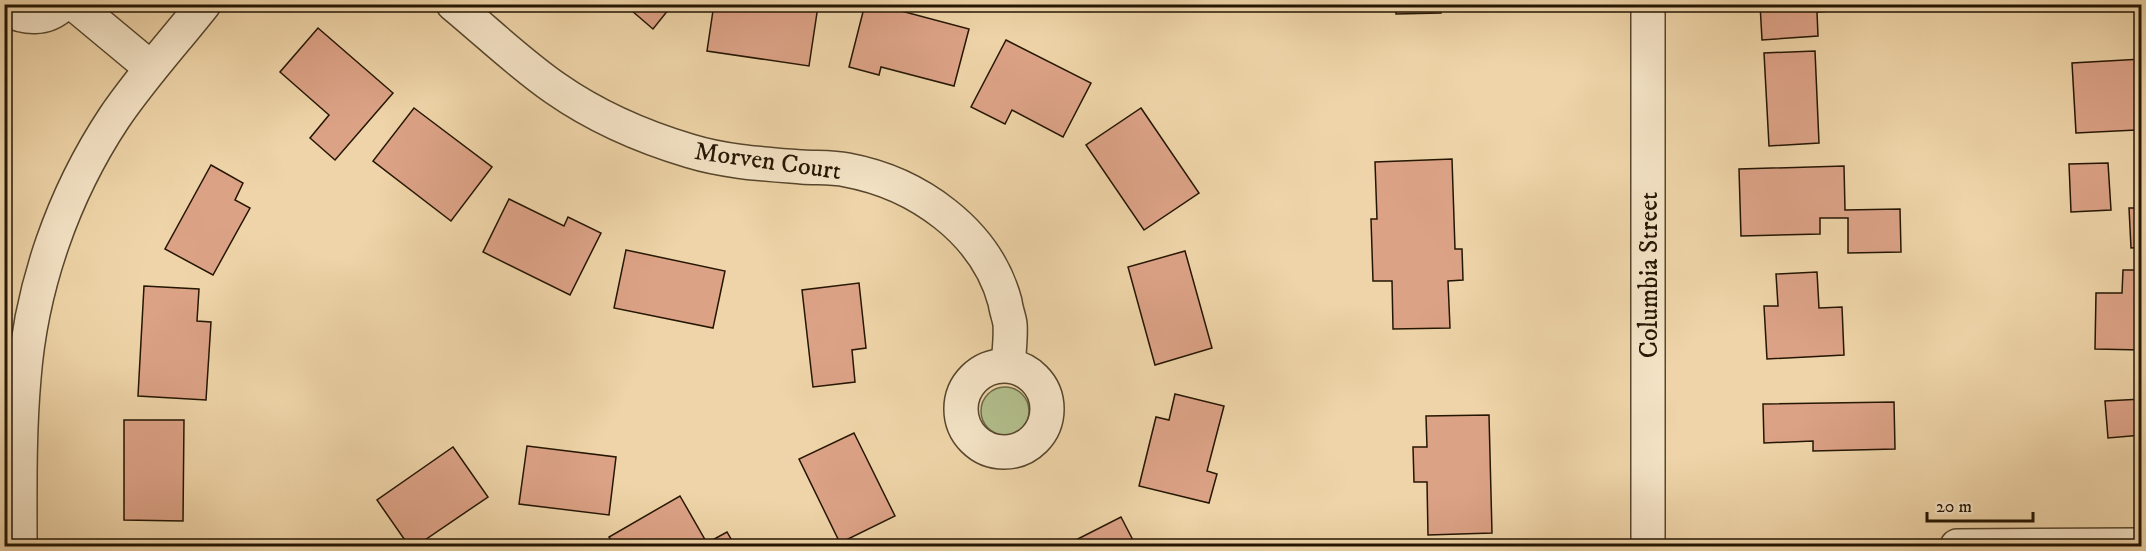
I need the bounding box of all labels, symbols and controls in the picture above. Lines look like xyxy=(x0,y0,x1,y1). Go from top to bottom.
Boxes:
street label: Morven Court xyxy=(692,135,843,188)
street label: Columbia Street xyxy=(1633,192,1666,358)
scale bar xyxy=(1927,485,2034,523)
text: 20 m xyxy=(1936,496,1972,518)

